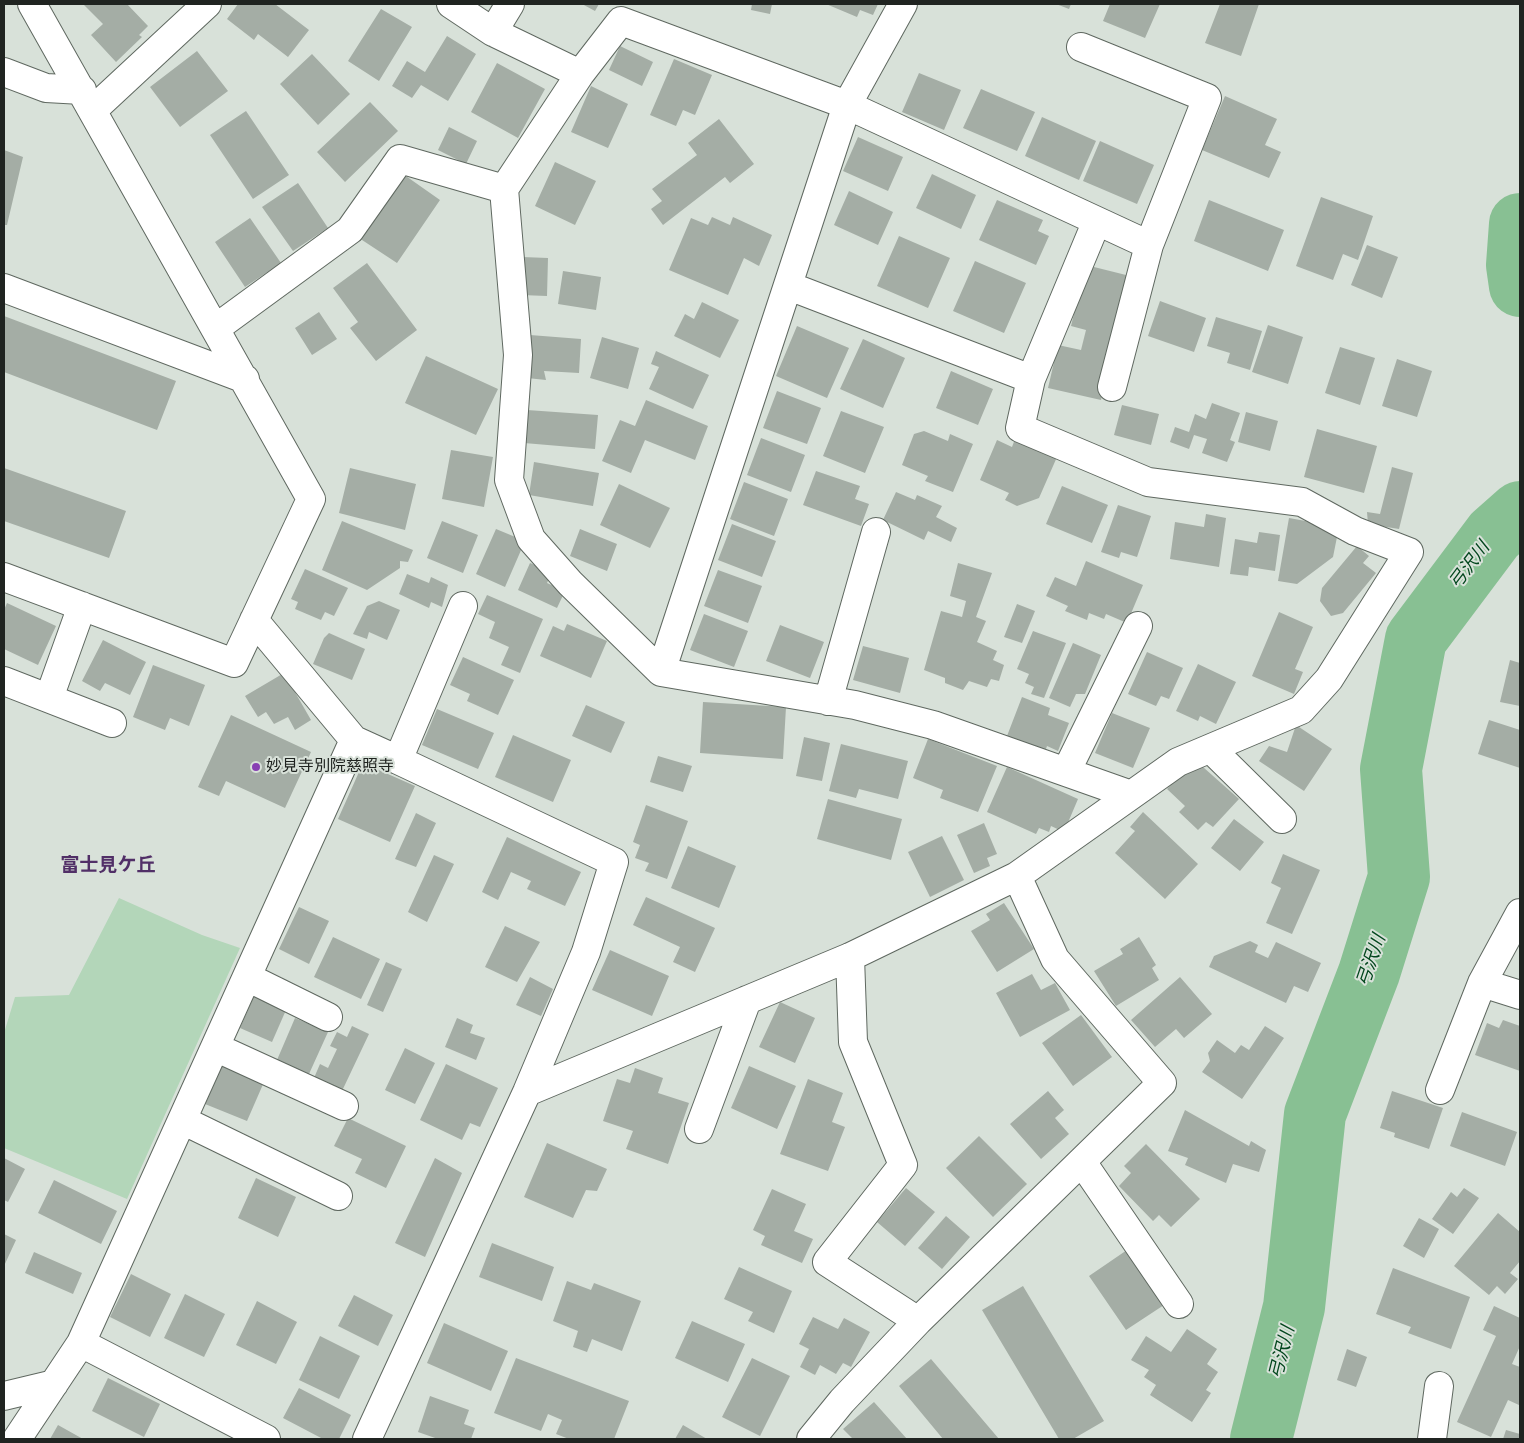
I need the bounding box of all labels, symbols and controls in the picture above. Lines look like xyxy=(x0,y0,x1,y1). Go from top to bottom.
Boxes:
water label: 弓沢川 xyxy=(1445,538,1495,594)
place label: 妙見寺別院慈照寺 xyxy=(266,757,394,777)
marker: 妙見寺別院慈照寺 xyxy=(250,761,262,773)
district label: 富士見ケ丘 xyxy=(61,855,155,877)
water label: 弓沢川 xyxy=(1353,932,1391,990)
water label: 弓沢川 xyxy=(1266,1324,1300,1382)

